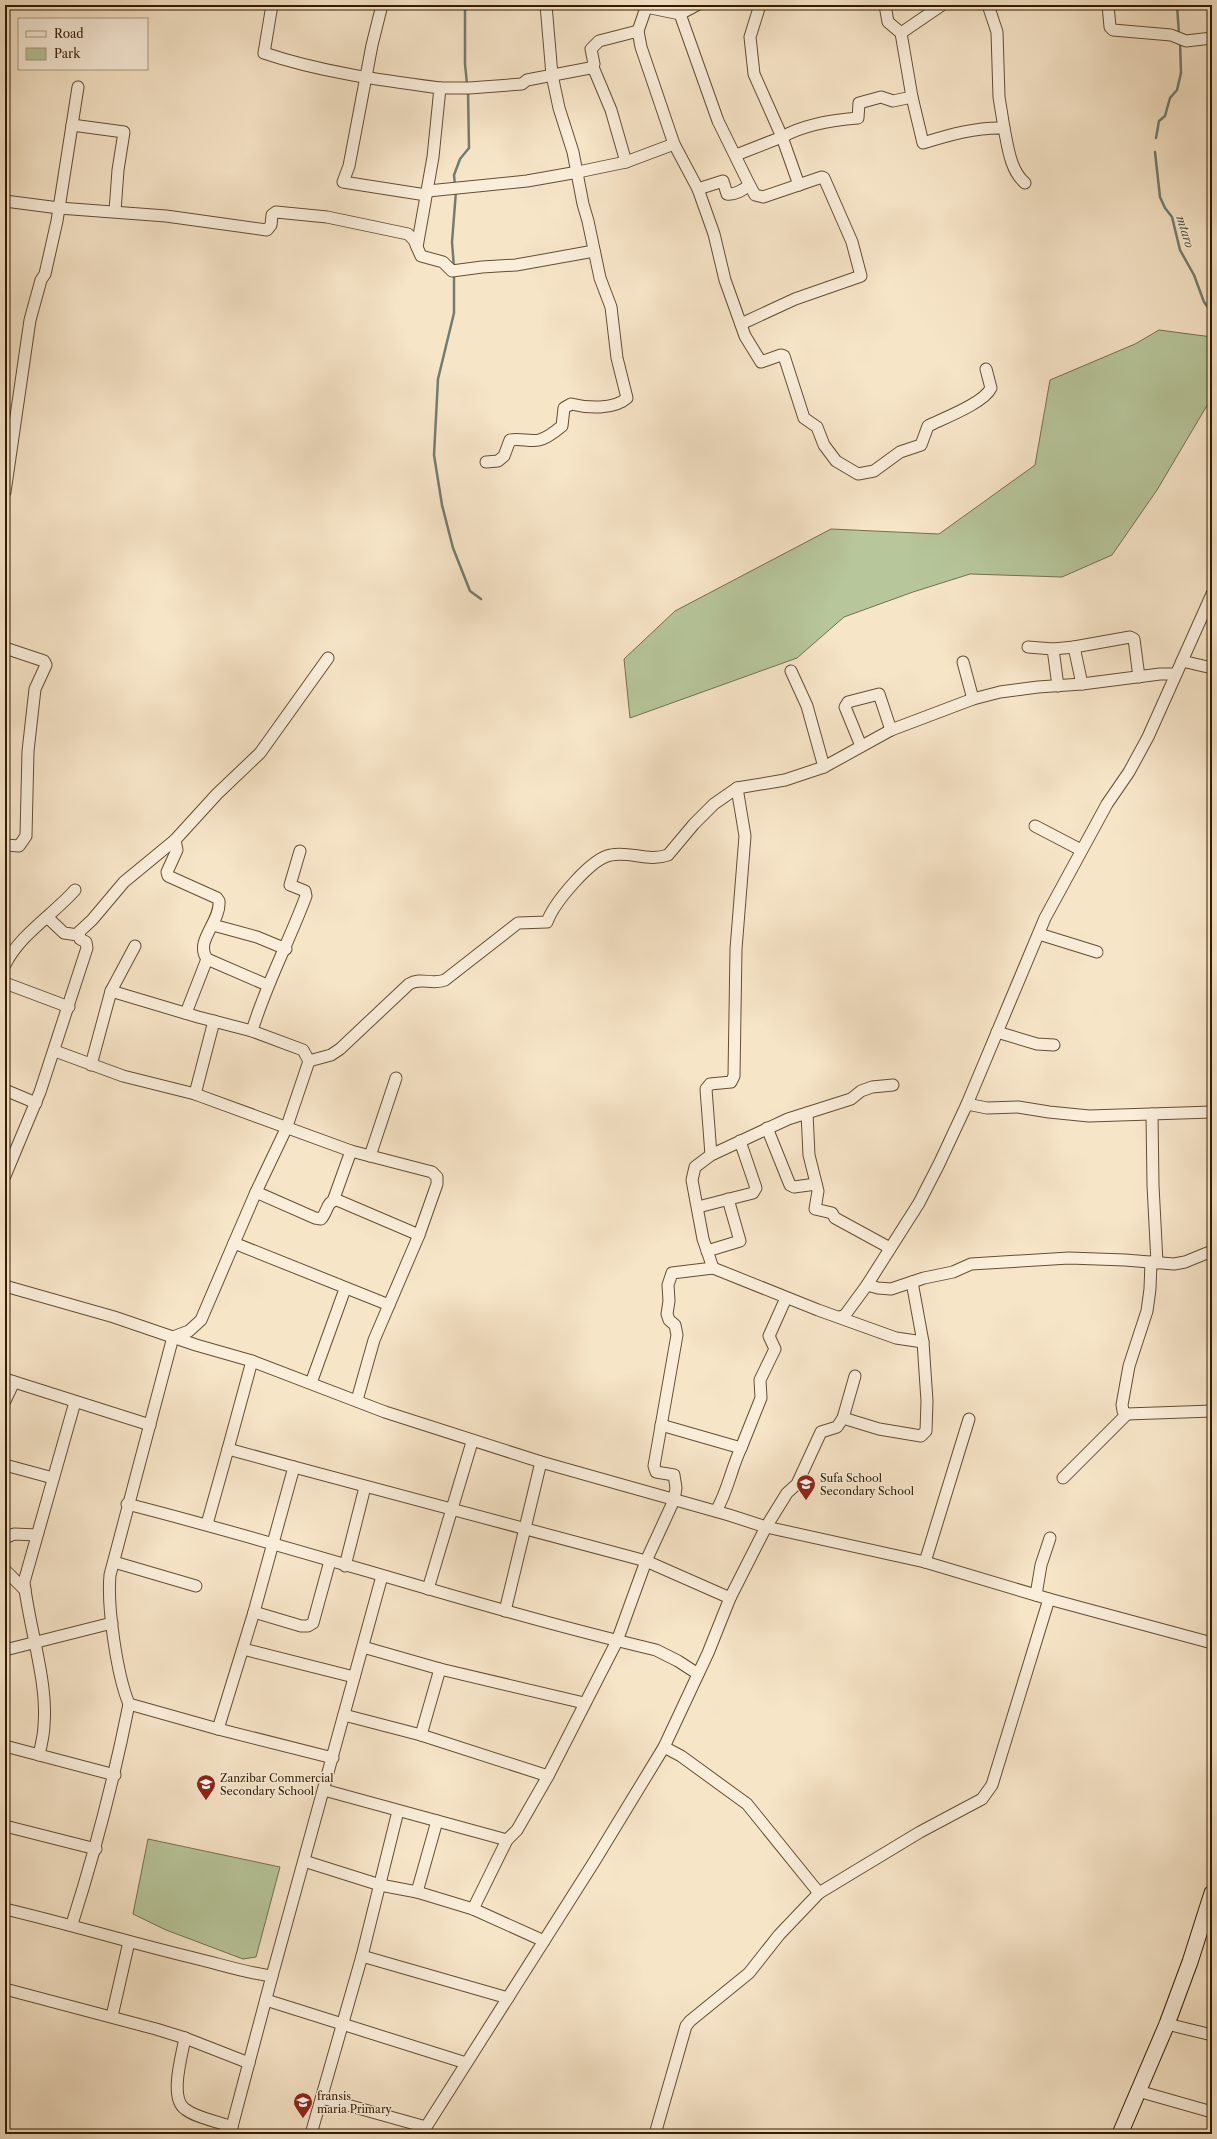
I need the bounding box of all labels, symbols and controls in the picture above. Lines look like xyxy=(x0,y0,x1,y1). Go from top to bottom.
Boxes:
legend xyxy=(18,18,148,70)
text: Road xyxy=(54,26,84,41)
text: Park xyxy=(54,46,81,61)
water label: mtaro xyxy=(1173,213,1198,250)
place label: Sufa School Secondary School xyxy=(820,1471,915,1498)
school or university icon: Sufa School Secondary School xyxy=(795,1473,817,1501)
place label: Zanzibar Commercial Secondary School xyxy=(220,1771,334,1798)
school or university icon: Zanzibar Commercial Secondary School xyxy=(195,1773,217,1801)
place label: fransis maria Primary xyxy=(317,2089,393,2116)
school or university icon: fransis maria Primary xyxy=(292,2091,314,2119)

